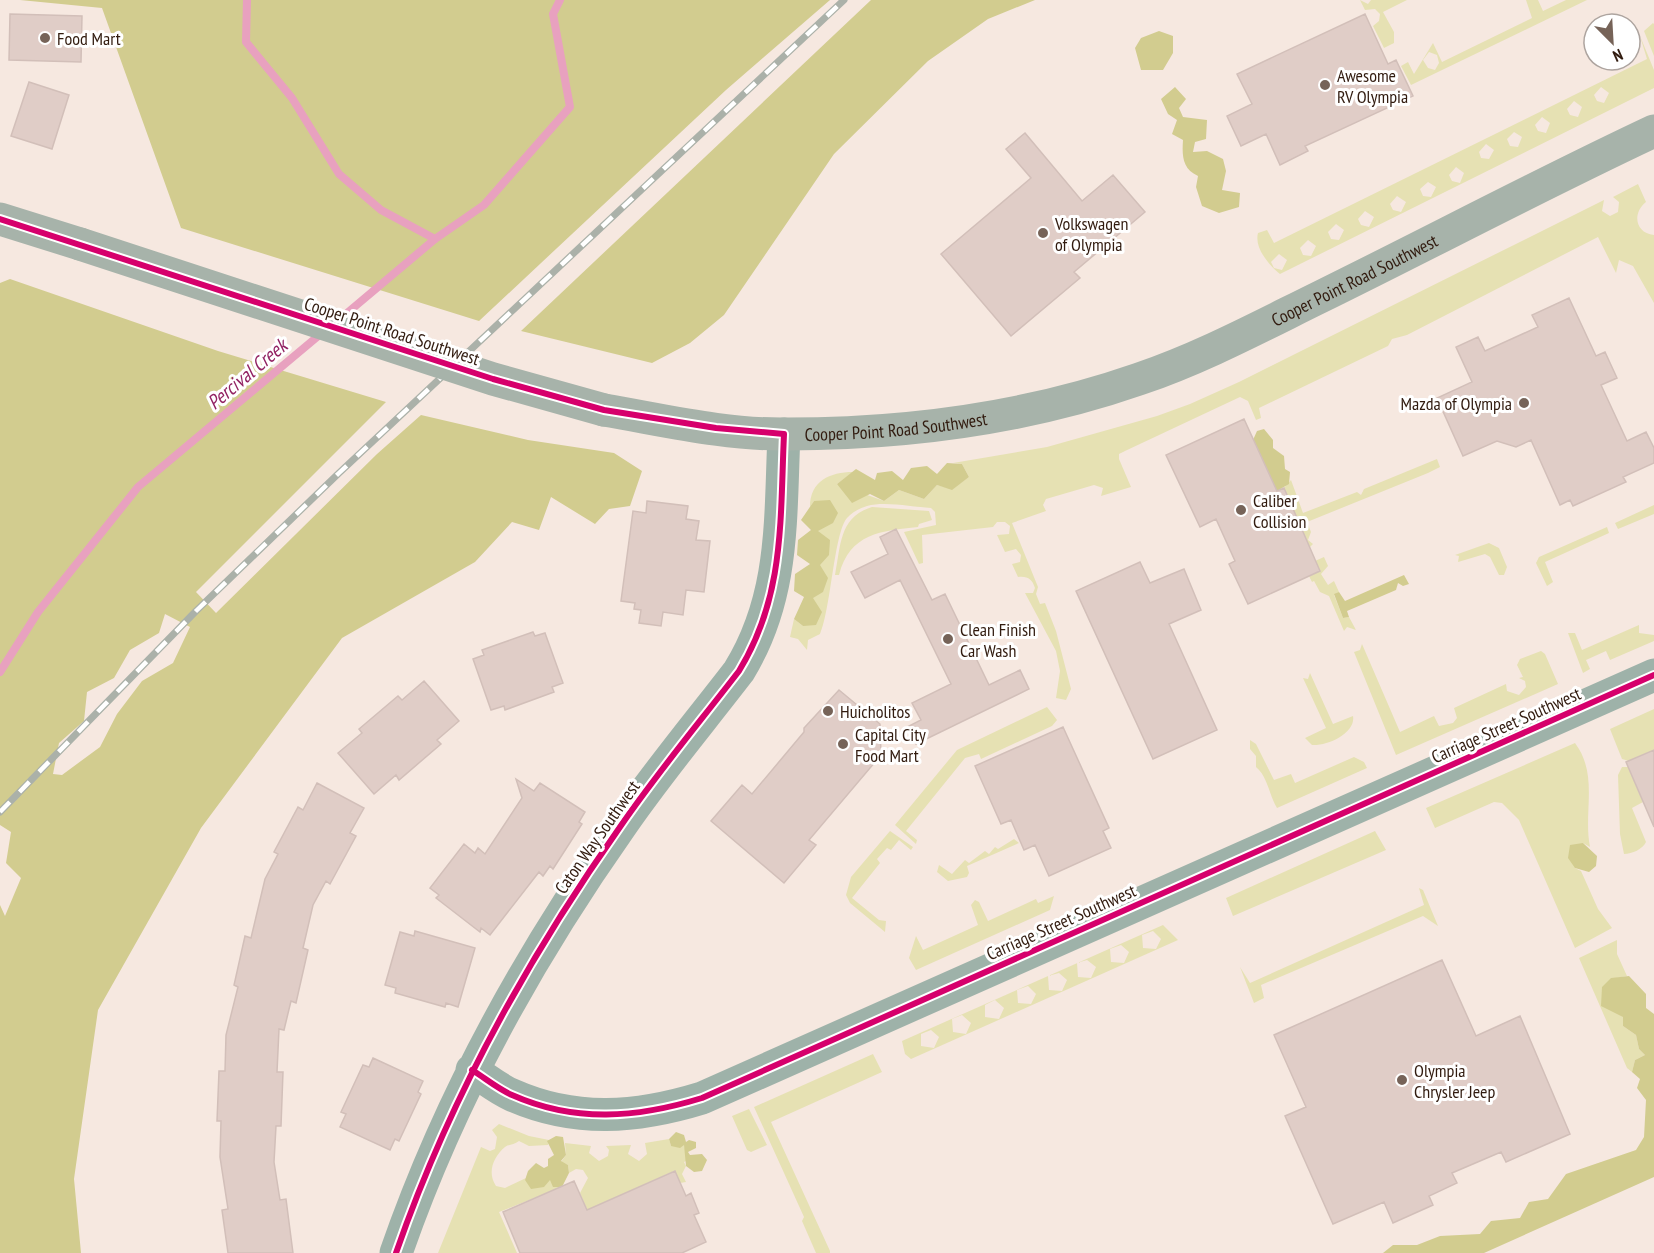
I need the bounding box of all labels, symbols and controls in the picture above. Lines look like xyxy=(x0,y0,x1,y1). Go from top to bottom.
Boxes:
north arrow xyxy=(1582,12,1642,72)
place label: Food Mart xyxy=(57,27,121,50)
marker: Food Mart xyxy=(38,31,52,45)
text: N xyxy=(1610,45,1626,67)
place label: Awesome RV Olympia xyxy=(1337,64,1408,108)
marker: Awesome RV Olympia xyxy=(1318,78,1332,92)
place label: Volkswagen of Olympia xyxy=(1054,212,1128,256)
marker: Volkswagen of Olympia xyxy=(1036,226,1050,240)
street label: Cooper Point Road Southwest xyxy=(1267,229,1441,331)
street label: Cooper Point Road Southwest xyxy=(301,292,483,370)
water label: Percival Creek xyxy=(202,331,294,415)
place label: Mazda of Olympia xyxy=(1401,392,1512,415)
marker: Mazda of Olympia xyxy=(1517,396,1531,410)
street label: Cooper Point Road Southwest xyxy=(804,406,989,445)
place label: Caliber Collision xyxy=(1253,489,1306,533)
marker: Caliber Collision xyxy=(1234,503,1248,517)
place label: Clean Finish Car Wash xyxy=(960,618,1036,662)
marker: Clean Finish Car Wash xyxy=(941,632,955,646)
street label: Carriage Street Southwest xyxy=(1428,682,1584,768)
place label: Huicholitos xyxy=(840,700,910,723)
marker: Huicholitos xyxy=(821,704,835,718)
place label: Capital City Food Mart xyxy=(855,723,926,767)
marker: Capital City Food Mart xyxy=(836,737,850,751)
street label: Caton Way Southwest xyxy=(549,776,645,898)
street label: Carriage Street Southwest xyxy=(983,879,1139,965)
place label: Olympia Chrysler Jeep xyxy=(1414,1059,1495,1103)
marker: Olympia Chrysler Jeep xyxy=(1395,1073,1409,1087)

